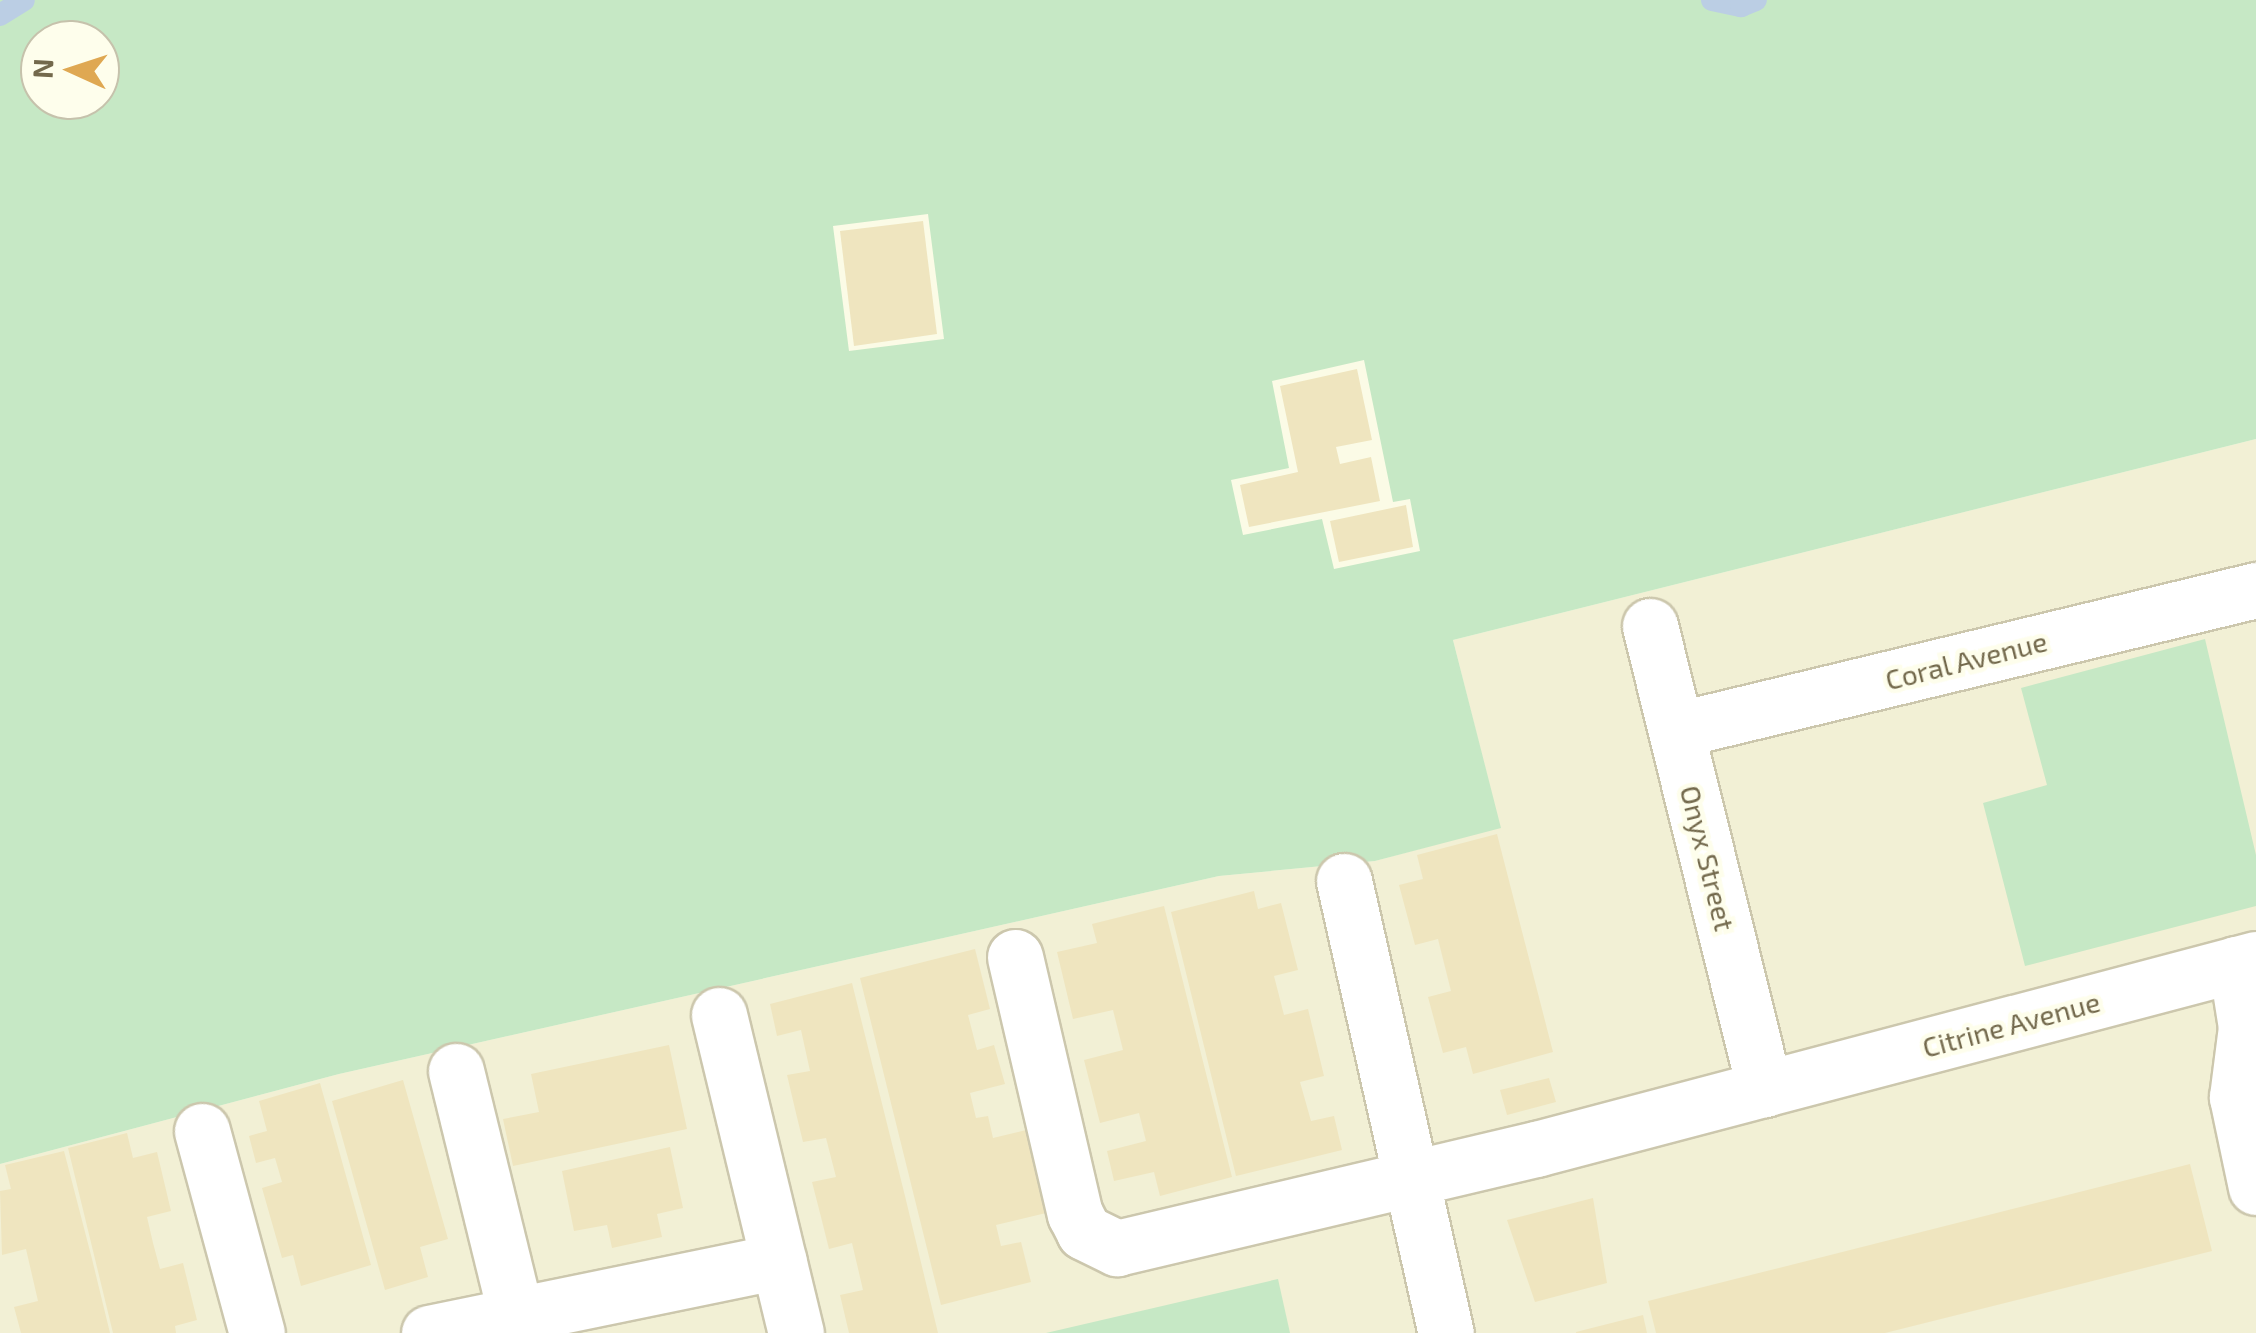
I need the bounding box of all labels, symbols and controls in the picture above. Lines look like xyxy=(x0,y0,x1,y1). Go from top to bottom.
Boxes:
north arrow xyxy=(20,20,120,120)
text: N xyxy=(25,58,60,80)
street label: Coral Avenue xyxy=(1881,624,2051,696)
street label: Onyx Street xyxy=(1674,782,1742,934)
street label: Citrine Avenue xyxy=(1918,984,2104,1064)

